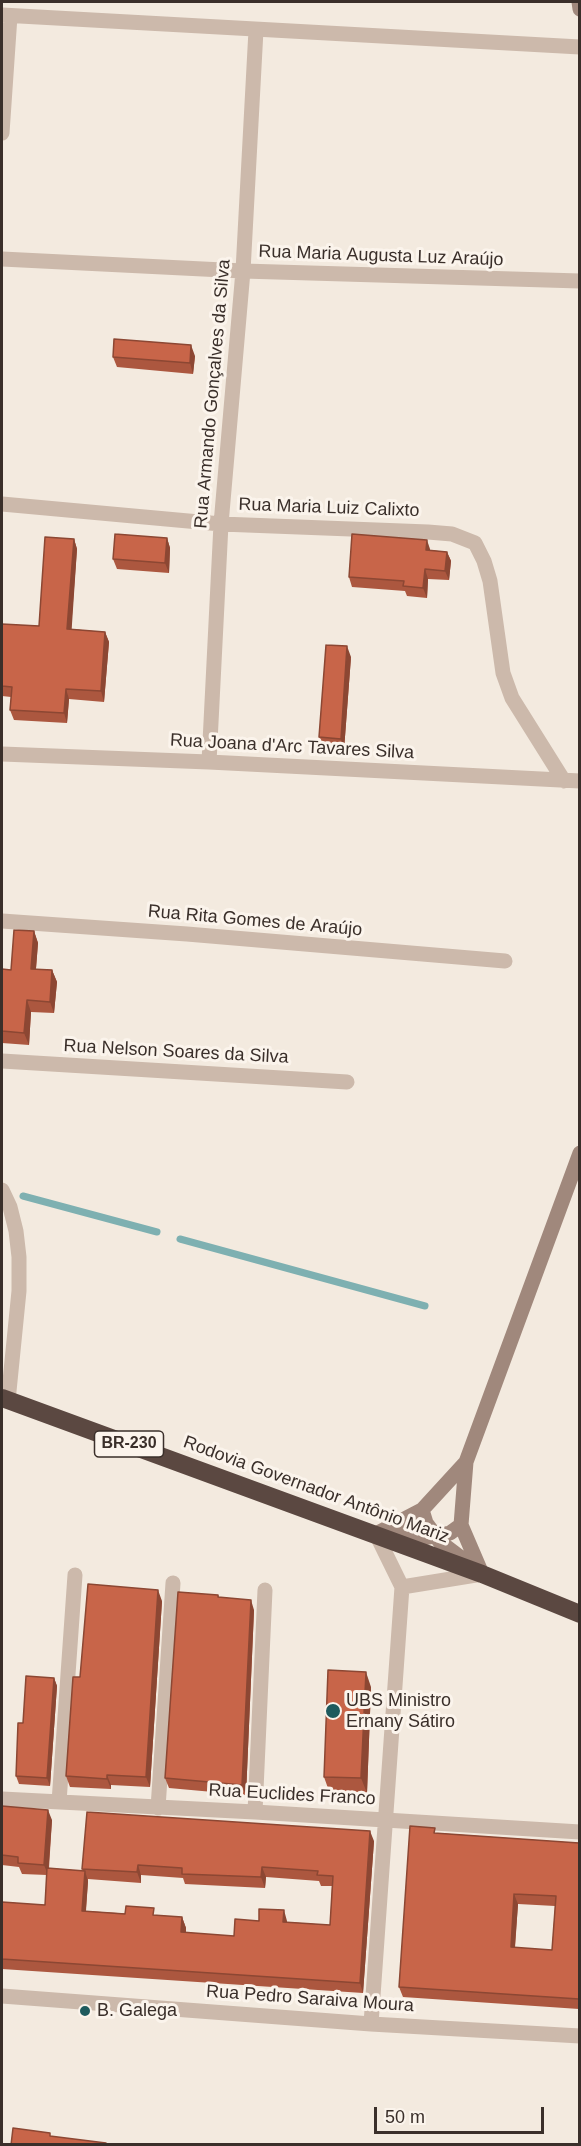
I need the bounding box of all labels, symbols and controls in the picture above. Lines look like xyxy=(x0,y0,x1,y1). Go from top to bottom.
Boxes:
street label: Rua Maria Augusta Luz Araújo xyxy=(258,241,504,271)
street label: Rua Armando Gonçalves da Silva xyxy=(190,259,236,529)
street label: Rua Maria Luiz Calixto xyxy=(238,494,420,522)
street label: Rua Joana d'Arc Tavares Silva xyxy=(169,730,415,764)
street label: Rua Rita Gomes de Araújo xyxy=(147,901,363,941)
street label: Rua Nelson Soares da Silva xyxy=(63,1035,289,1069)
road number: BR-230 xyxy=(94,1431,164,1457)
street label: Rodovia Governador Antônio Mariz xyxy=(180,1432,452,1548)
place label: UBS Ministro Ernany Sátiro xyxy=(346,1690,455,1732)
marker: UBS Ministro Ernany Sátiro xyxy=(324,1702,342,1720)
street label: Rua Euclides Franco xyxy=(208,1780,376,1810)
street label: Rua Pedro Saraiva Moura xyxy=(205,1981,415,2017)
place label: B. Galega xyxy=(97,2000,177,2022)
marker: B. Galega xyxy=(78,2004,92,2018)
scale bar xyxy=(377,2095,546,2133)
text: 50 m xyxy=(385,2107,425,2127)

